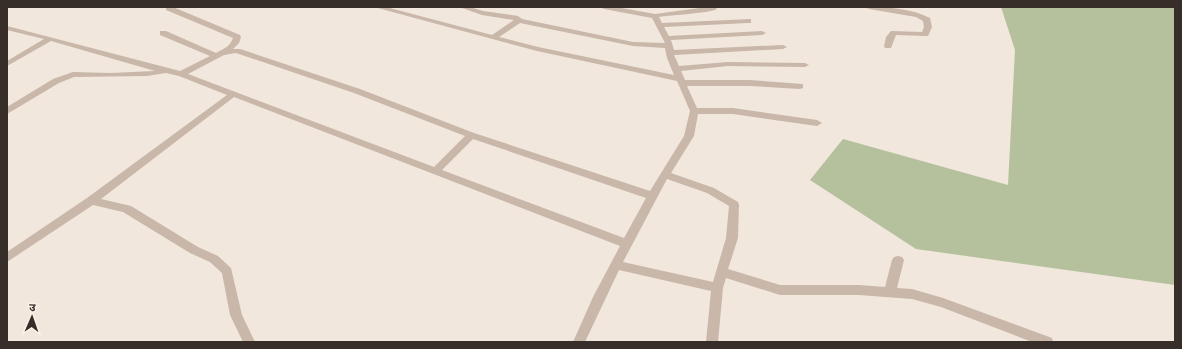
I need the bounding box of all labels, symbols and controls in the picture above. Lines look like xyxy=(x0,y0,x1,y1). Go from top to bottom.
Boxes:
north arrow xyxy=(12,297,52,337)
text: उ xyxy=(29,301,36,314)

